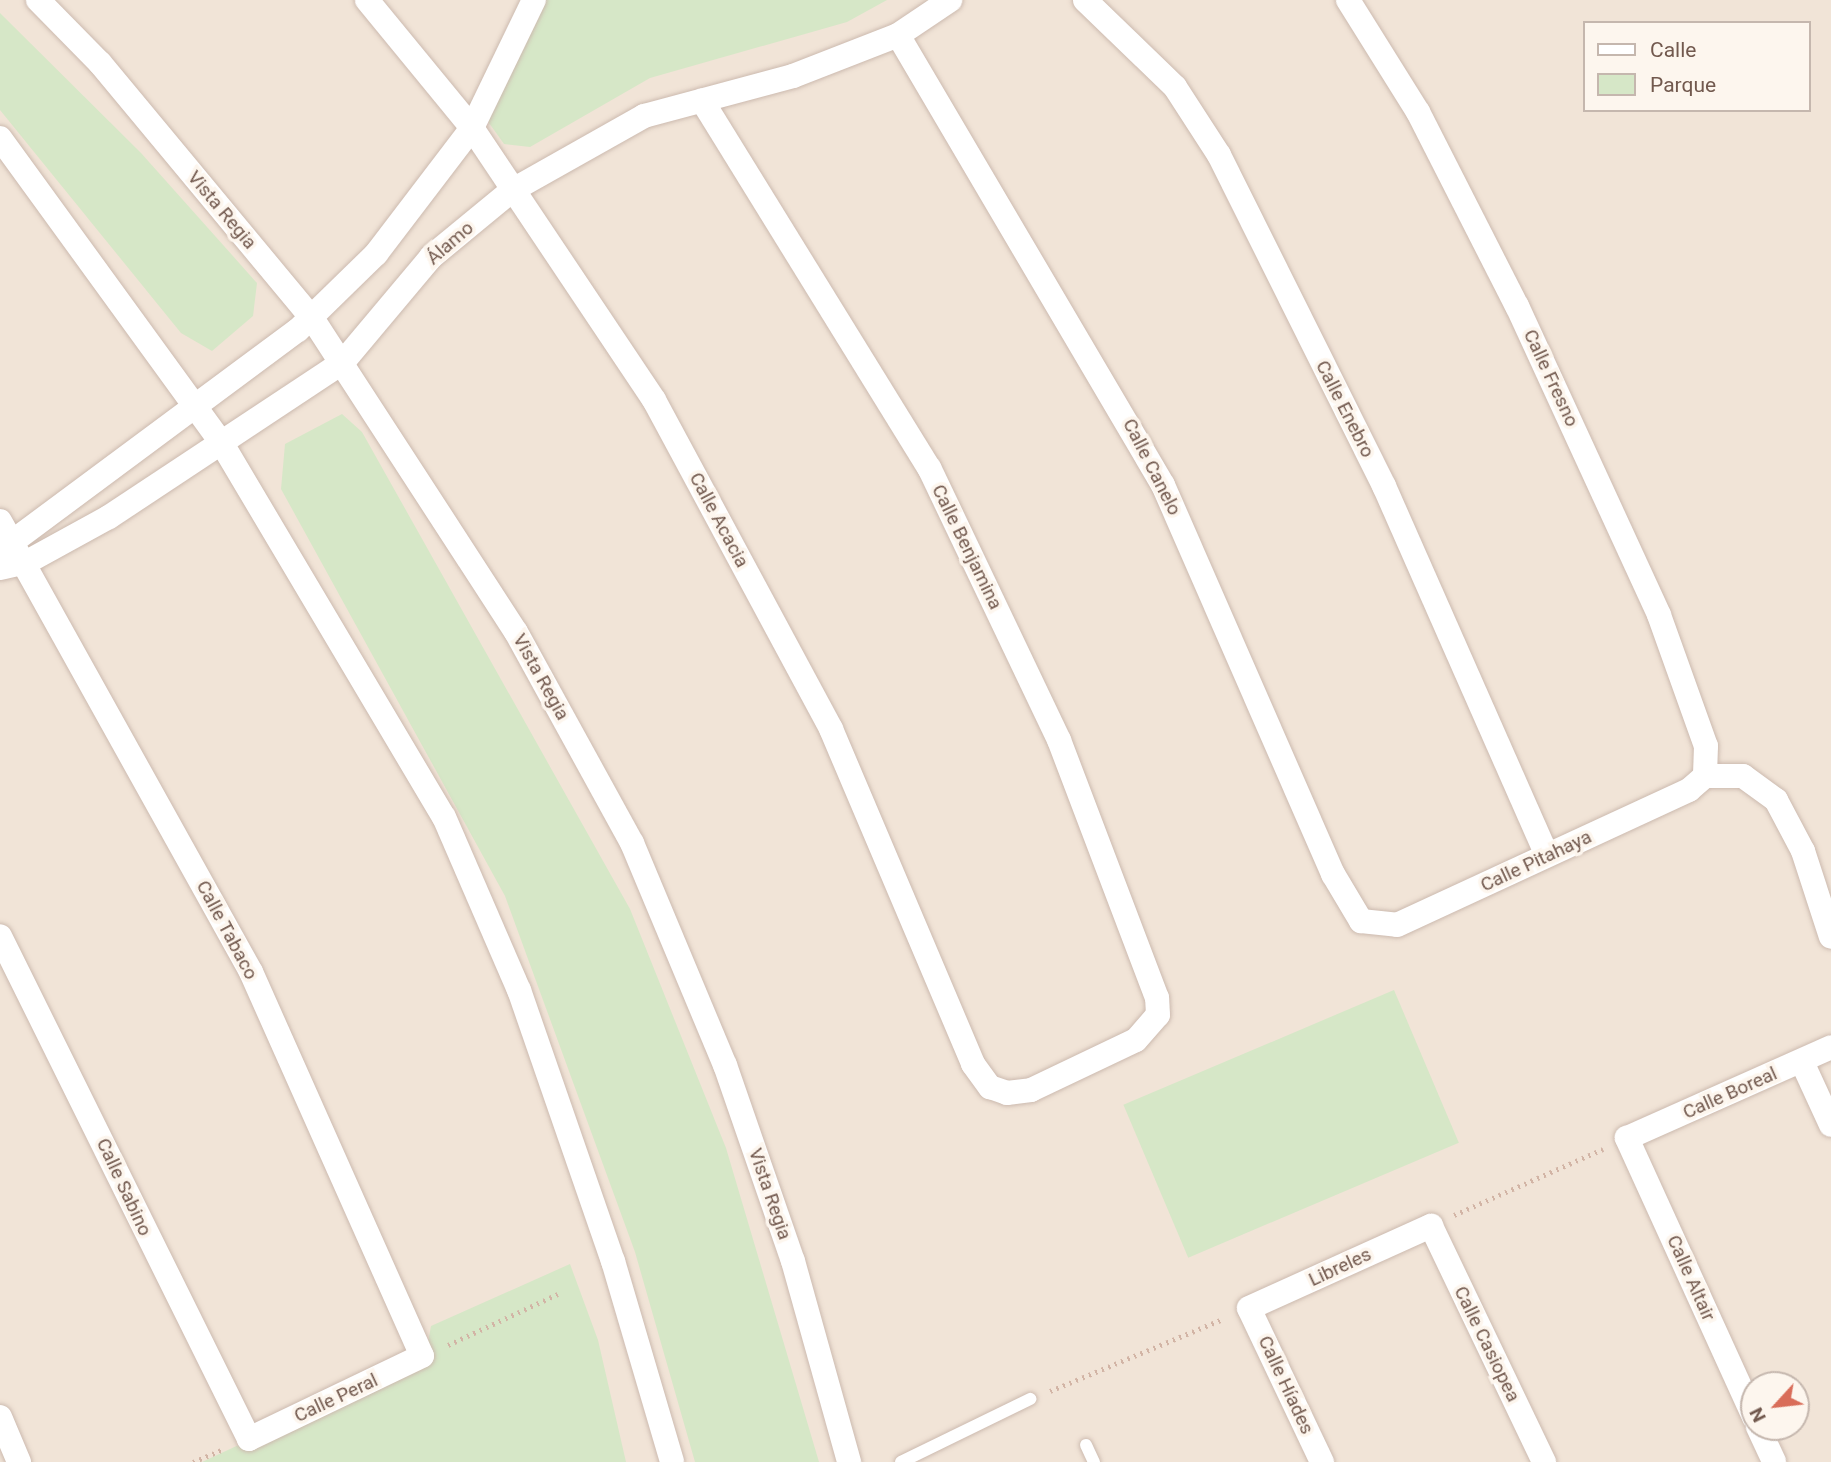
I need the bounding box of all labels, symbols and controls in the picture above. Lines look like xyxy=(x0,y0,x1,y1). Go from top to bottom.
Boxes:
legend xyxy=(1582,21,1810,112)
text: Calle xyxy=(1650,38,1696,62)
text: Parque xyxy=(1650,73,1716,97)
street label: Vista Regia xyxy=(183,166,261,254)
street label: Álamo xyxy=(422,216,478,270)
street label: Calle Fresno xyxy=(1519,326,1583,430)
street label: Calle Enebro xyxy=(1311,357,1379,461)
street label: Calle Canelo xyxy=(1118,415,1186,519)
street label: Calle Acacia xyxy=(684,469,754,571)
street label: Calle Benjamina xyxy=(927,481,1007,613)
street label: Vista Regia xyxy=(508,630,574,724)
street label: Calle Pitahaya xyxy=(1477,825,1595,897)
street label: Calle Tabaco xyxy=(191,876,263,984)
street label: Calle Boreal xyxy=(1679,1062,1781,1124)
street label: Calle Sabino xyxy=(91,1135,157,1239)
street label: Vista Regia xyxy=(744,1145,796,1243)
street label: Calle Altair xyxy=(1662,1232,1720,1324)
street label: Libreles xyxy=(1305,1243,1375,1291)
street label: Calle Casiopea xyxy=(1449,1282,1525,1406)
street label: Calle Híades xyxy=(1253,1332,1319,1438)
street label: Calle Peral xyxy=(291,1369,381,1427)
north arrow xyxy=(1740,1371,1810,1441)
text: N xyxy=(1744,1404,1771,1426)

